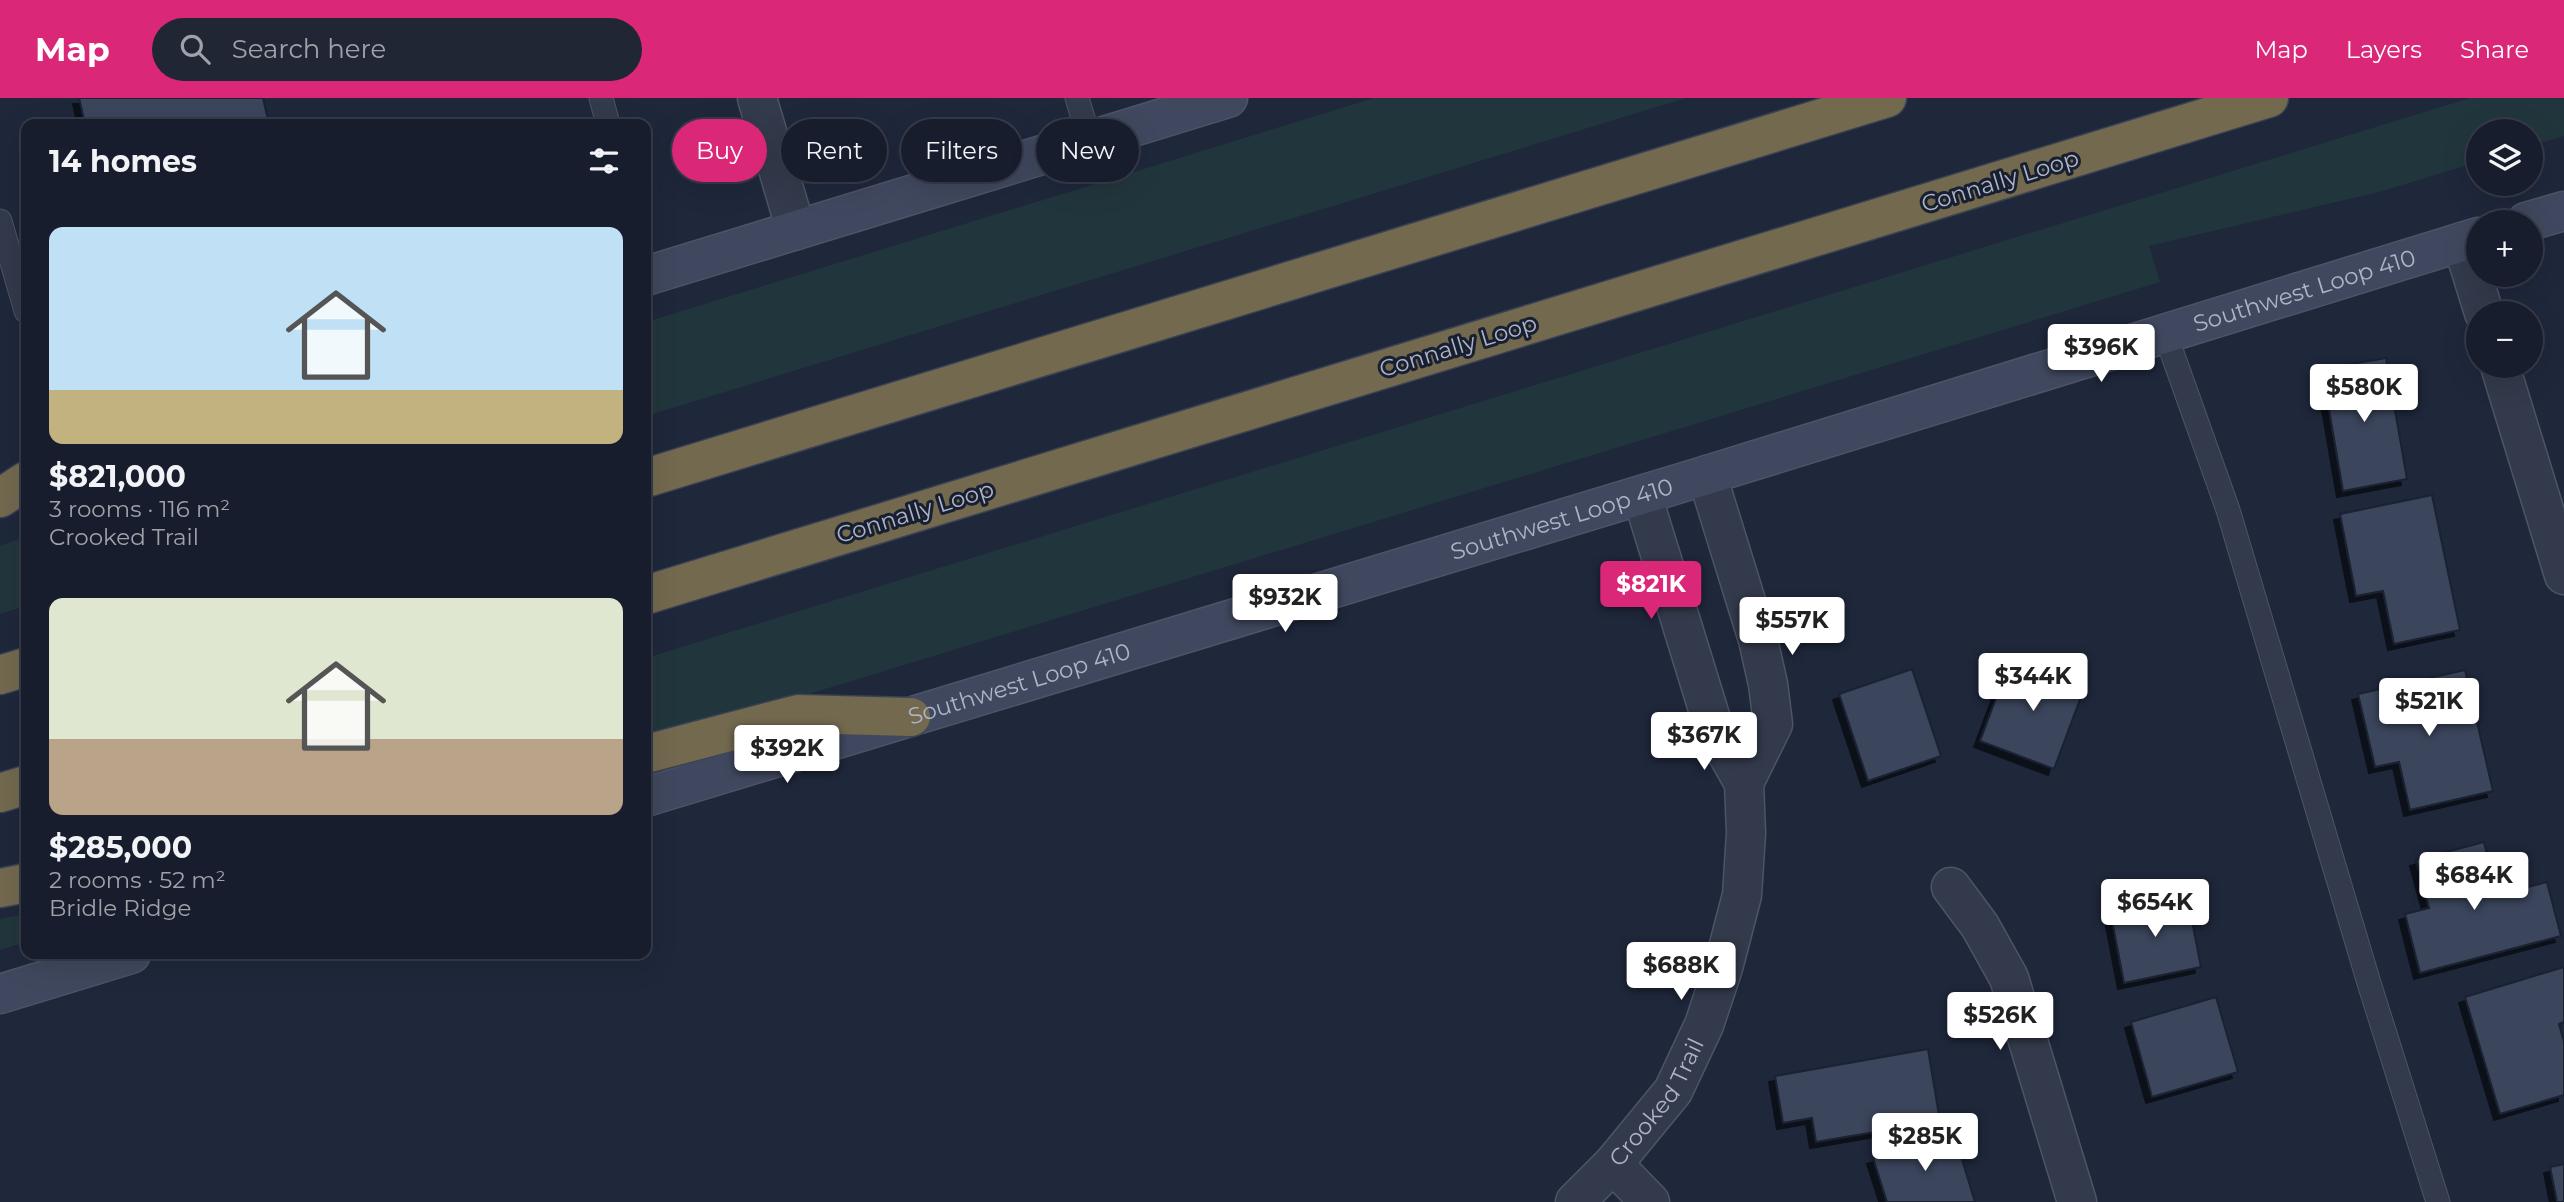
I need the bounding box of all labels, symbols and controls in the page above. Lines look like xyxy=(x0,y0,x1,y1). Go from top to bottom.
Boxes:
search box xyxy=(152,18,642,81)
text: Map xyxy=(35,29,110,69)
icon: search xyxy=(176,30,214,68)
text: Search here xyxy=(232,33,386,65)
text: Map xyxy=(2254,35,2308,64)
text: Layers xyxy=(2346,35,2422,64)
text: Share xyxy=(2460,35,2529,64)
chip: Buy xyxy=(672,119,767,182)
chip: Rent xyxy=(781,119,887,182)
chip: Filters xyxy=(901,119,1022,182)
chip: New xyxy=(1036,119,1139,182)
map controls xyxy=(2466,119,2543,378)
button: layers xyxy=(2466,119,2543,196)
icon: filters xyxy=(585,142,623,180)
text: 14 homes xyxy=(49,143,197,180)
street label: Connally Loop xyxy=(1918,144,2082,218)
button: + xyxy=(2466,210,2543,287)
street label: Southwest Loop 410 xyxy=(2190,243,2419,338)
icon: home xyxy=(273,272,399,398)
button: − xyxy=(2466,301,2543,378)
street label: Connally Loop xyxy=(1376,309,1540,383)
pin: $396K xyxy=(2052,324,2150,384)
text: $396K xyxy=(2064,333,2138,361)
pin: $580K xyxy=(2315,364,2413,424)
text: $580K xyxy=(2326,373,2402,401)
text: $821,000 xyxy=(49,458,186,495)
street label: Southwest Loop 410 xyxy=(1447,472,1676,566)
street label: Connally Loop xyxy=(833,475,997,549)
text: 3 rooms · 116 m² xyxy=(49,495,230,523)
text: Crooked Trail xyxy=(49,523,199,551)
pin: $821K xyxy=(1602,561,1700,621)
text: $821K xyxy=(1616,570,1686,598)
pin: $932K xyxy=(1236,574,1334,634)
text: $932K xyxy=(1249,583,1321,611)
pin: $557K xyxy=(1743,598,1841,657)
text: $557K xyxy=(1756,606,1828,634)
street label: Southwest Loop 410 xyxy=(905,637,1134,731)
icon: home xyxy=(273,643,399,769)
pin: $344K xyxy=(1984,654,2082,713)
text: $344K xyxy=(1995,662,2071,690)
pin: $521K xyxy=(2380,678,2478,738)
text: $521K xyxy=(2395,687,2463,715)
pin: $367K xyxy=(1655,712,1753,772)
text: $367K xyxy=(1667,721,1741,749)
pin: $392K xyxy=(738,726,836,785)
text: $392K xyxy=(750,734,824,762)
text: $285,000 xyxy=(49,829,192,866)
pin: $684K xyxy=(2425,852,2523,912)
text: $684K xyxy=(2435,861,2513,889)
text: 2 rooms · 52 m² xyxy=(49,866,226,894)
pin: $654K xyxy=(2106,880,2204,939)
text: $654K xyxy=(2117,888,2193,916)
text: Bridle Ridge xyxy=(49,894,191,922)
pin: $688K xyxy=(1632,942,1730,1002)
text: $688K xyxy=(1643,951,1719,979)
pin: $526K xyxy=(1951,992,2049,1052)
text: $526K xyxy=(1963,1001,2037,1029)
street label: Crooked Trail xyxy=(1603,1034,1710,1172)
pin: $285K xyxy=(1876,1114,1974,1173)
text: $285K xyxy=(1888,1122,1962,1150)

